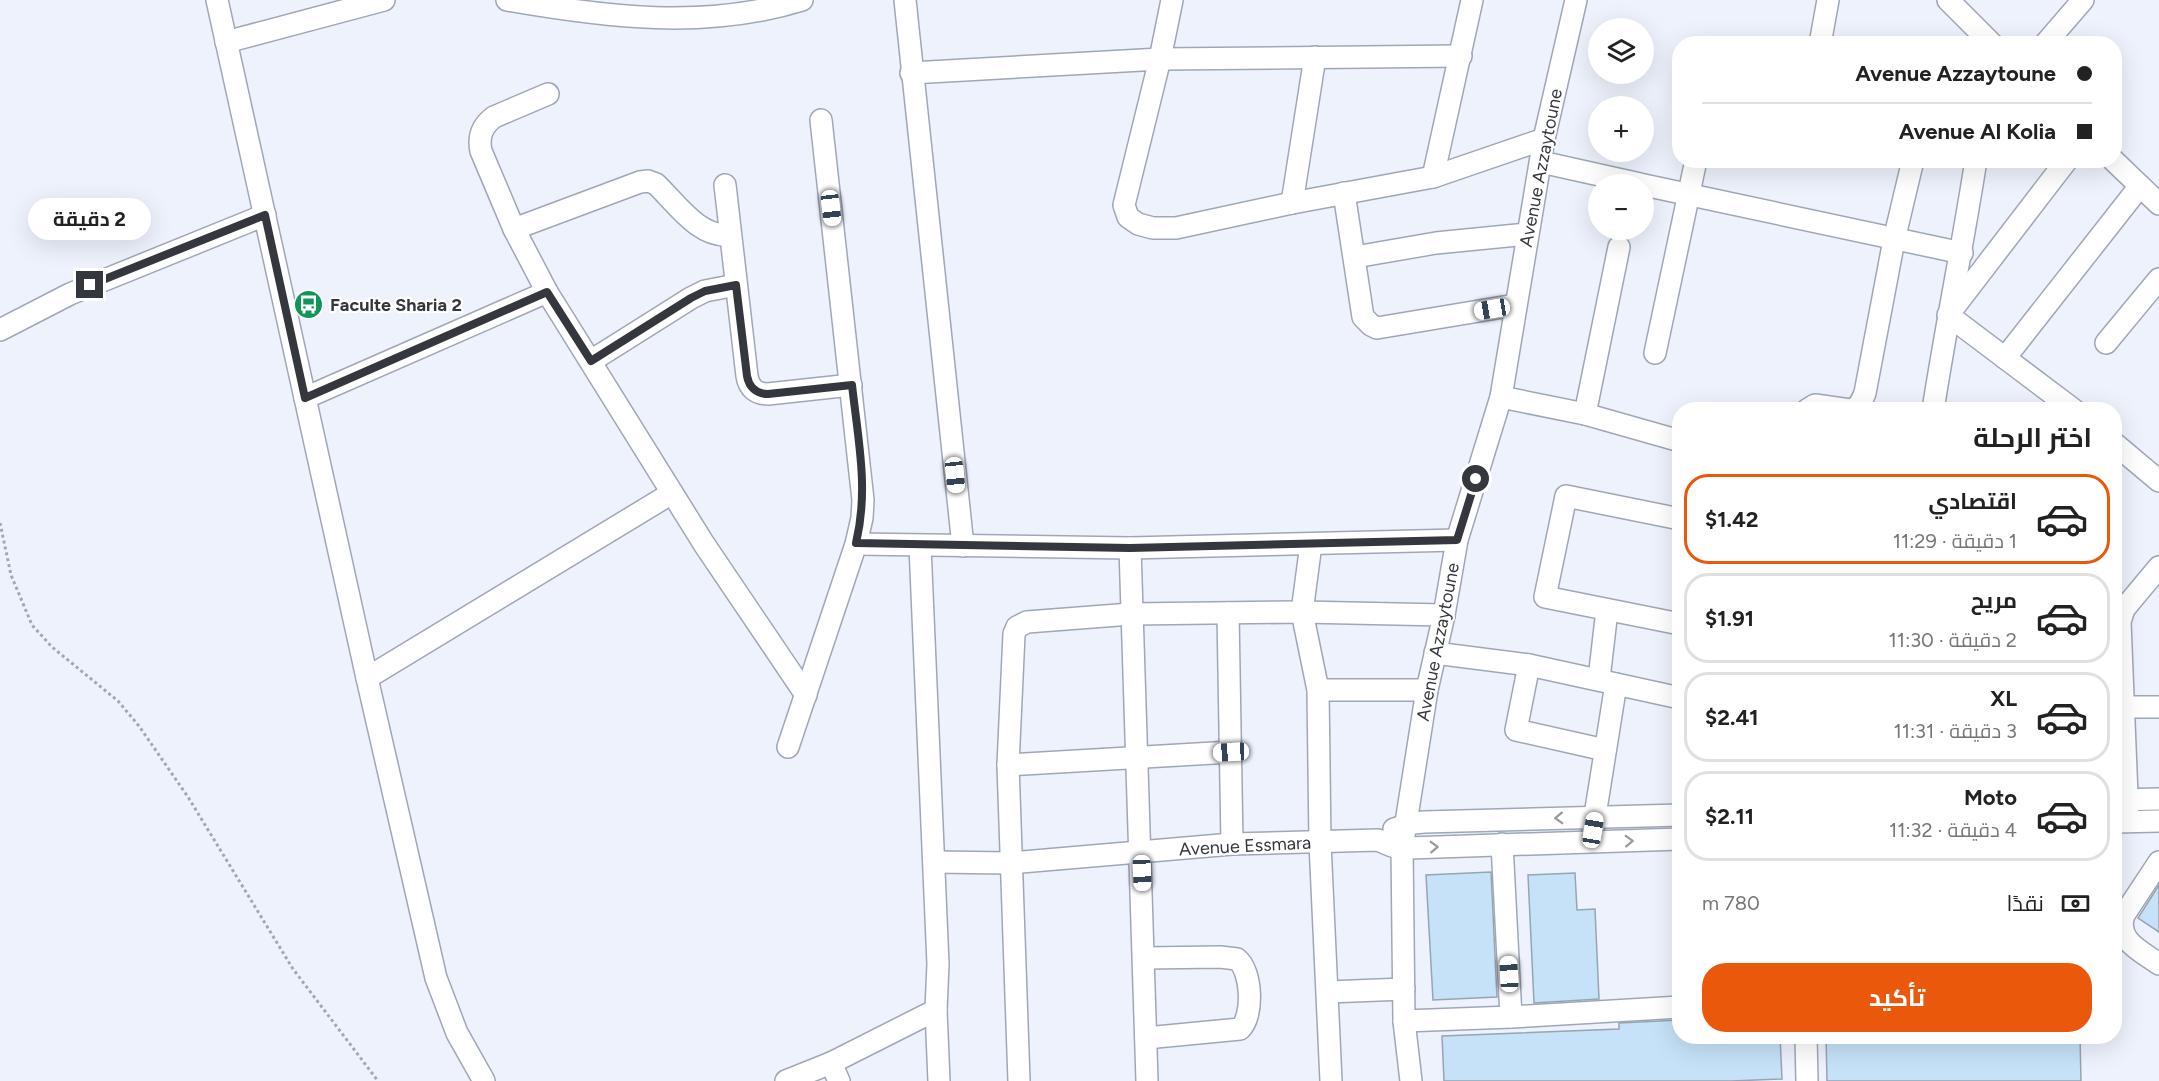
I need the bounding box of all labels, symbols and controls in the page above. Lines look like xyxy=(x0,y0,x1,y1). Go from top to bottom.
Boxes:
map controls xyxy=(1588,18,1654,240)
button: layers xyxy=(1588,18,1654,84)
text: Avenue Azzaytoune xyxy=(1855,60,2056,87)
street label: Avenue Azzaytoune xyxy=(1515,87,1567,249)
button: + xyxy=(1588,96,1654,162)
text: Avenue Al Kolia xyxy=(1899,118,2056,145)
button: − xyxy=(1588,174,1654,240)
car xyxy=(820,189,842,227)
callout: 2 دقيقة xyxy=(28,198,152,240)
text: 2 دقيقة xyxy=(53,207,126,231)
route end xyxy=(76,271,103,298)
bus stop icon: Faculte Sharia 2 xyxy=(293,289,325,321)
place label: Faculte Sharia 2 xyxy=(330,294,462,316)
car xyxy=(1473,297,1511,321)
text: اختر الرحلة xyxy=(1973,421,2092,454)
car xyxy=(944,456,966,494)
route start xyxy=(1462,465,1489,492)
text: اقتصادي xyxy=(1928,488,2017,515)
icon: car xyxy=(2035,492,2089,546)
text: $1.42 xyxy=(1705,506,1759,533)
text: 1 دقيقة · 11:29 xyxy=(1893,529,2017,553)
street label: Avenue Azzaytoune xyxy=(1412,561,1464,723)
text: مريح xyxy=(1971,587,2017,614)
icon: car xyxy=(2035,591,2089,645)
text: $1.91 xyxy=(1705,605,1754,632)
text: 2 دقيقة · 11:30 xyxy=(1889,628,2017,652)
text: XL xyxy=(1990,685,2017,712)
icon: car xyxy=(2035,690,2089,744)
text: $2.41 xyxy=(1705,704,1759,731)
text: 3 دقيقة · 11:31 xyxy=(1893,719,2017,743)
car xyxy=(1213,742,1249,762)
text: Moto xyxy=(1964,784,2017,811)
icon: car xyxy=(2035,789,2089,843)
text: $2.11 xyxy=(1705,803,1754,830)
car xyxy=(1581,811,1605,849)
one-way arrow xyxy=(1554,812,1563,824)
text: 4 دقيقة · 11:32 xyxy=(1889,818,2017,842)
street label: Avenue Essmara xyxy=(1178,832,1312,860)
one-way arrow xyxy=(1625,834,1634,847)
one-way arrow xyxy=(1430,840,1439,853)
car xyxy=(1132,855,1152,891)
icon: cash xyxy=(2059,887,2092,920)
text: نقدًا xyxy=(2006,890,2044,917)
text: 780 m xyxy=(1702,891,1760,915)
car xyxy=(1499,956,1519,992)
button: تأكيد xyxy=(1702,963,2092,1032)

